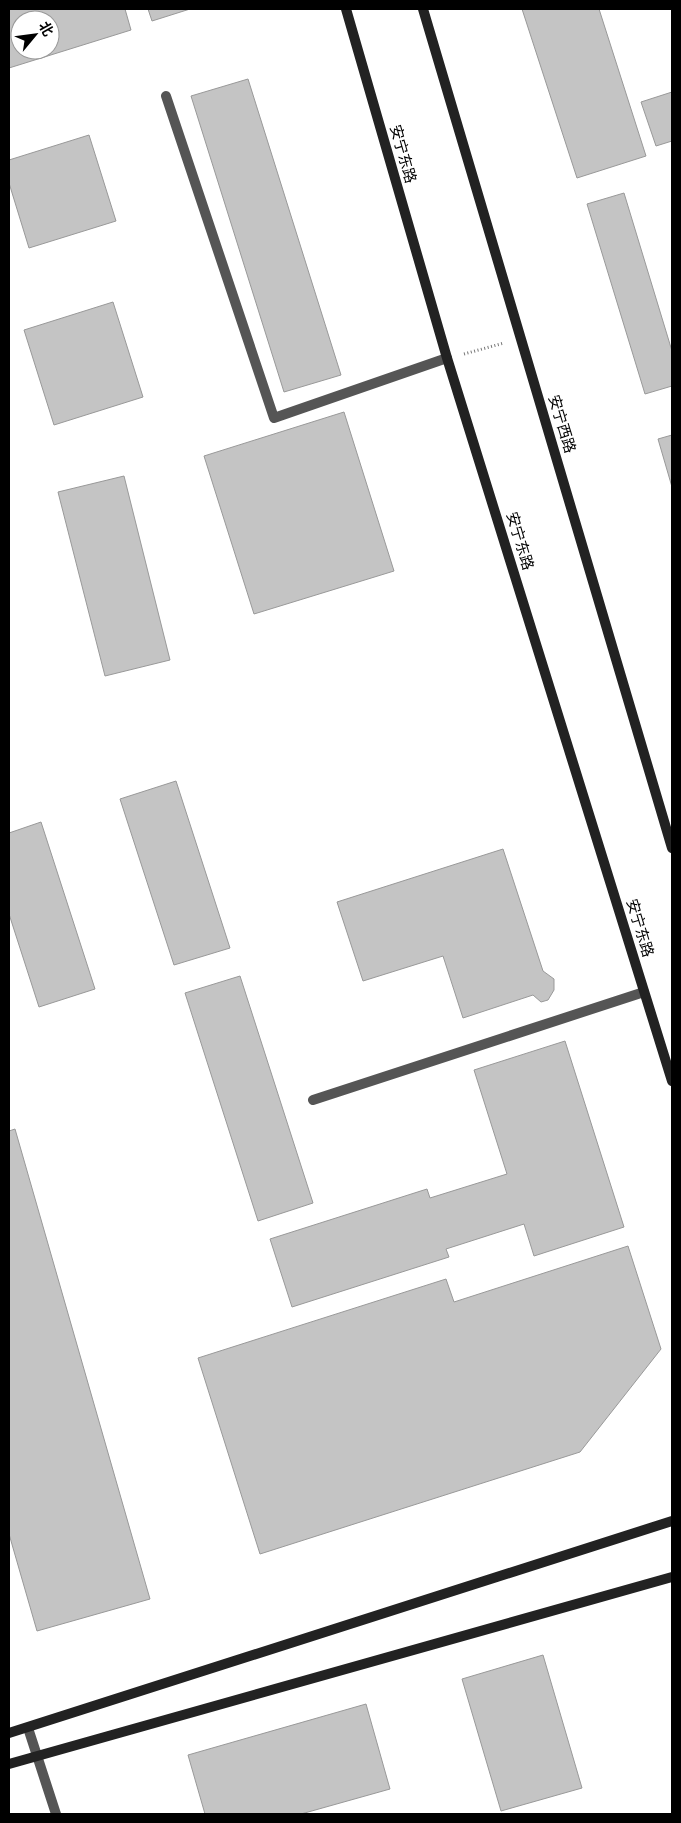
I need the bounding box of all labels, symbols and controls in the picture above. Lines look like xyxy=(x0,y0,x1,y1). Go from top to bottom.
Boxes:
north arrow xyxy=(10,10,60,60)
text: 北 xyxy=(36,18,58,39)
street label: 安宁东路 xyxy=(387,122,421,185)
street label: 安宁西路 xyxy=(546,392,580,455)
street label: 安宁东路 xyxy=(504,509,538,572)
street label: 安宁东路 xyxy=(624,896,658,959)

